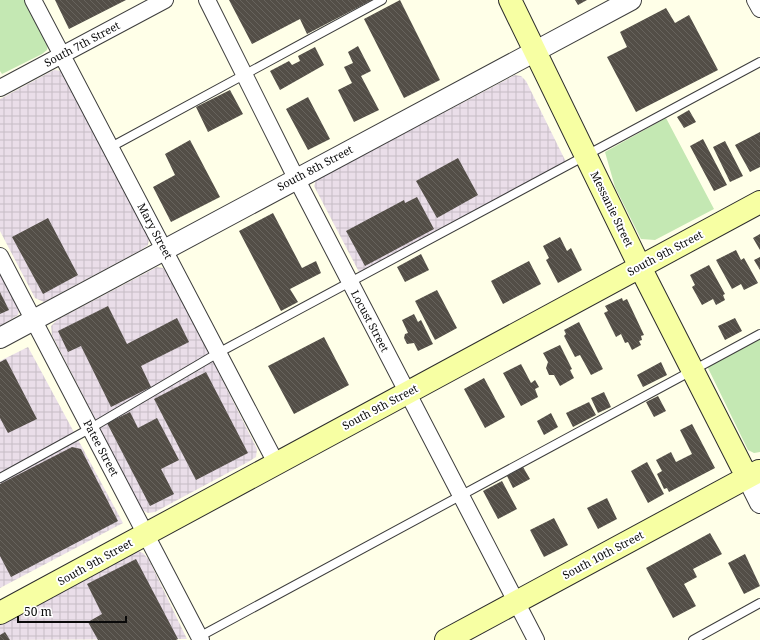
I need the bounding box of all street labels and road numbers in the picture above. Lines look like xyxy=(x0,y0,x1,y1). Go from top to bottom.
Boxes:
street label: South 7th Street xyxy=(41,17,122,70)
street label: South 8th Street xyxy=(274,141,355,194)
street label: Messanie Street xyxy=(588,168,637,249)
street label: Mary Street xyxy=(134,200,177,262)
street label: South 9th Street xyxy=(624,226,705,279)
street label: Locust Street xyxy=(348,287,393,354)
street label: South 9th Street xyxy=(339,380,420,433)
street label: Patee Street xyxy=(80,417,123,479)
street label: South 10th Street xyxy=(560,527,646,582)
street label: South 9th Street xyxy=(55,535,135,588)

